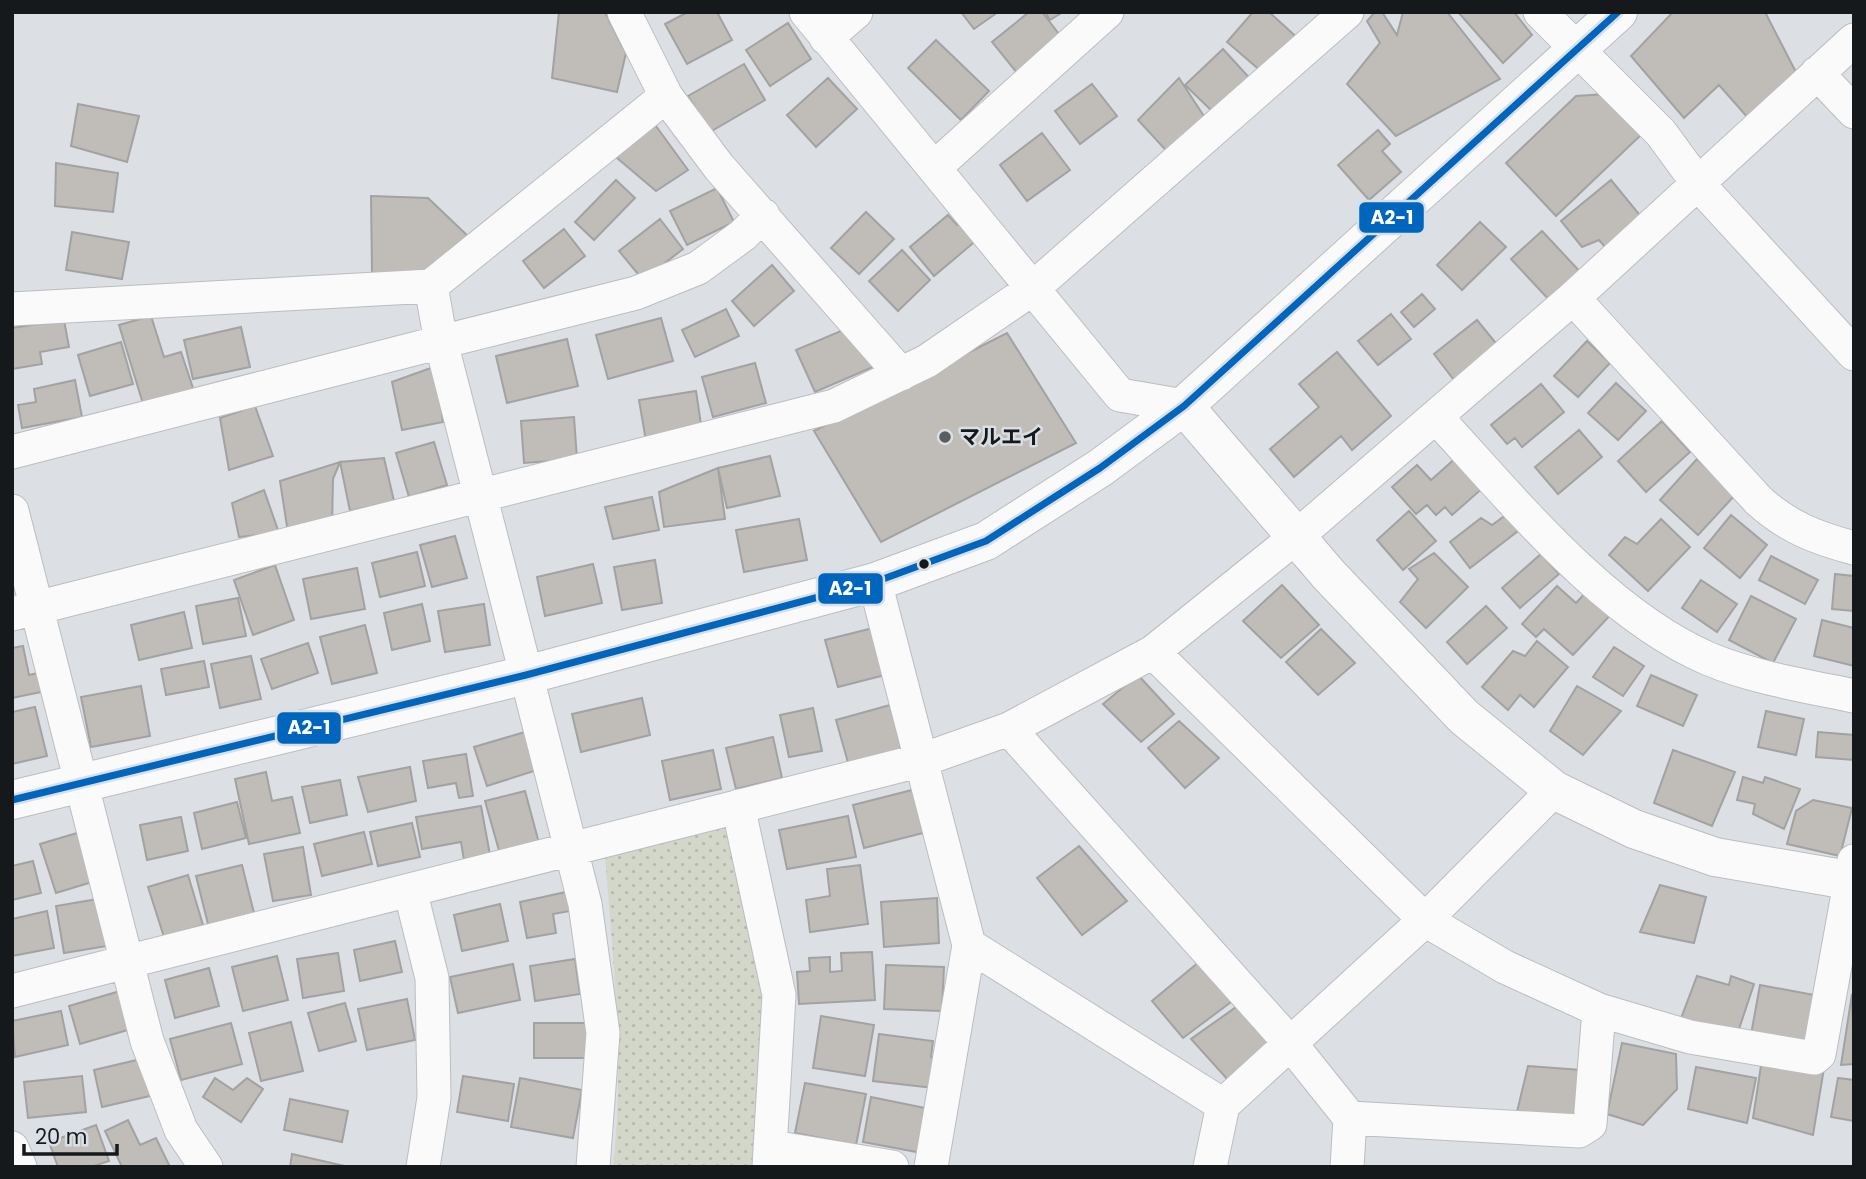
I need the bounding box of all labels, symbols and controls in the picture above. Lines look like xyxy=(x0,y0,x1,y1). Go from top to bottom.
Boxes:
line badge: A2-1 xyxy=(1358,201,1425,234)
text: A2-1 xyxy=(1370,204,1414,231)
place label: マルエイ xyxy=(959,422,1043,451)
marker: マルエイ xyxy=(937,429,953,445)
unlabelled marker xyxy=(917,557,931,571)
line badge: A2-1 xyxy=(817,572,884,605)
text: A2-1 xyxy=(828,575,872,602)
line badge: A2-1 xyxy=(276,711,342,745)
text: A2-1 xyxy=(287,714,331,741)
scale bar xyxy=(24,1112,117,1156)
text: 20 m xyxy=(35,1122,88,1151)

